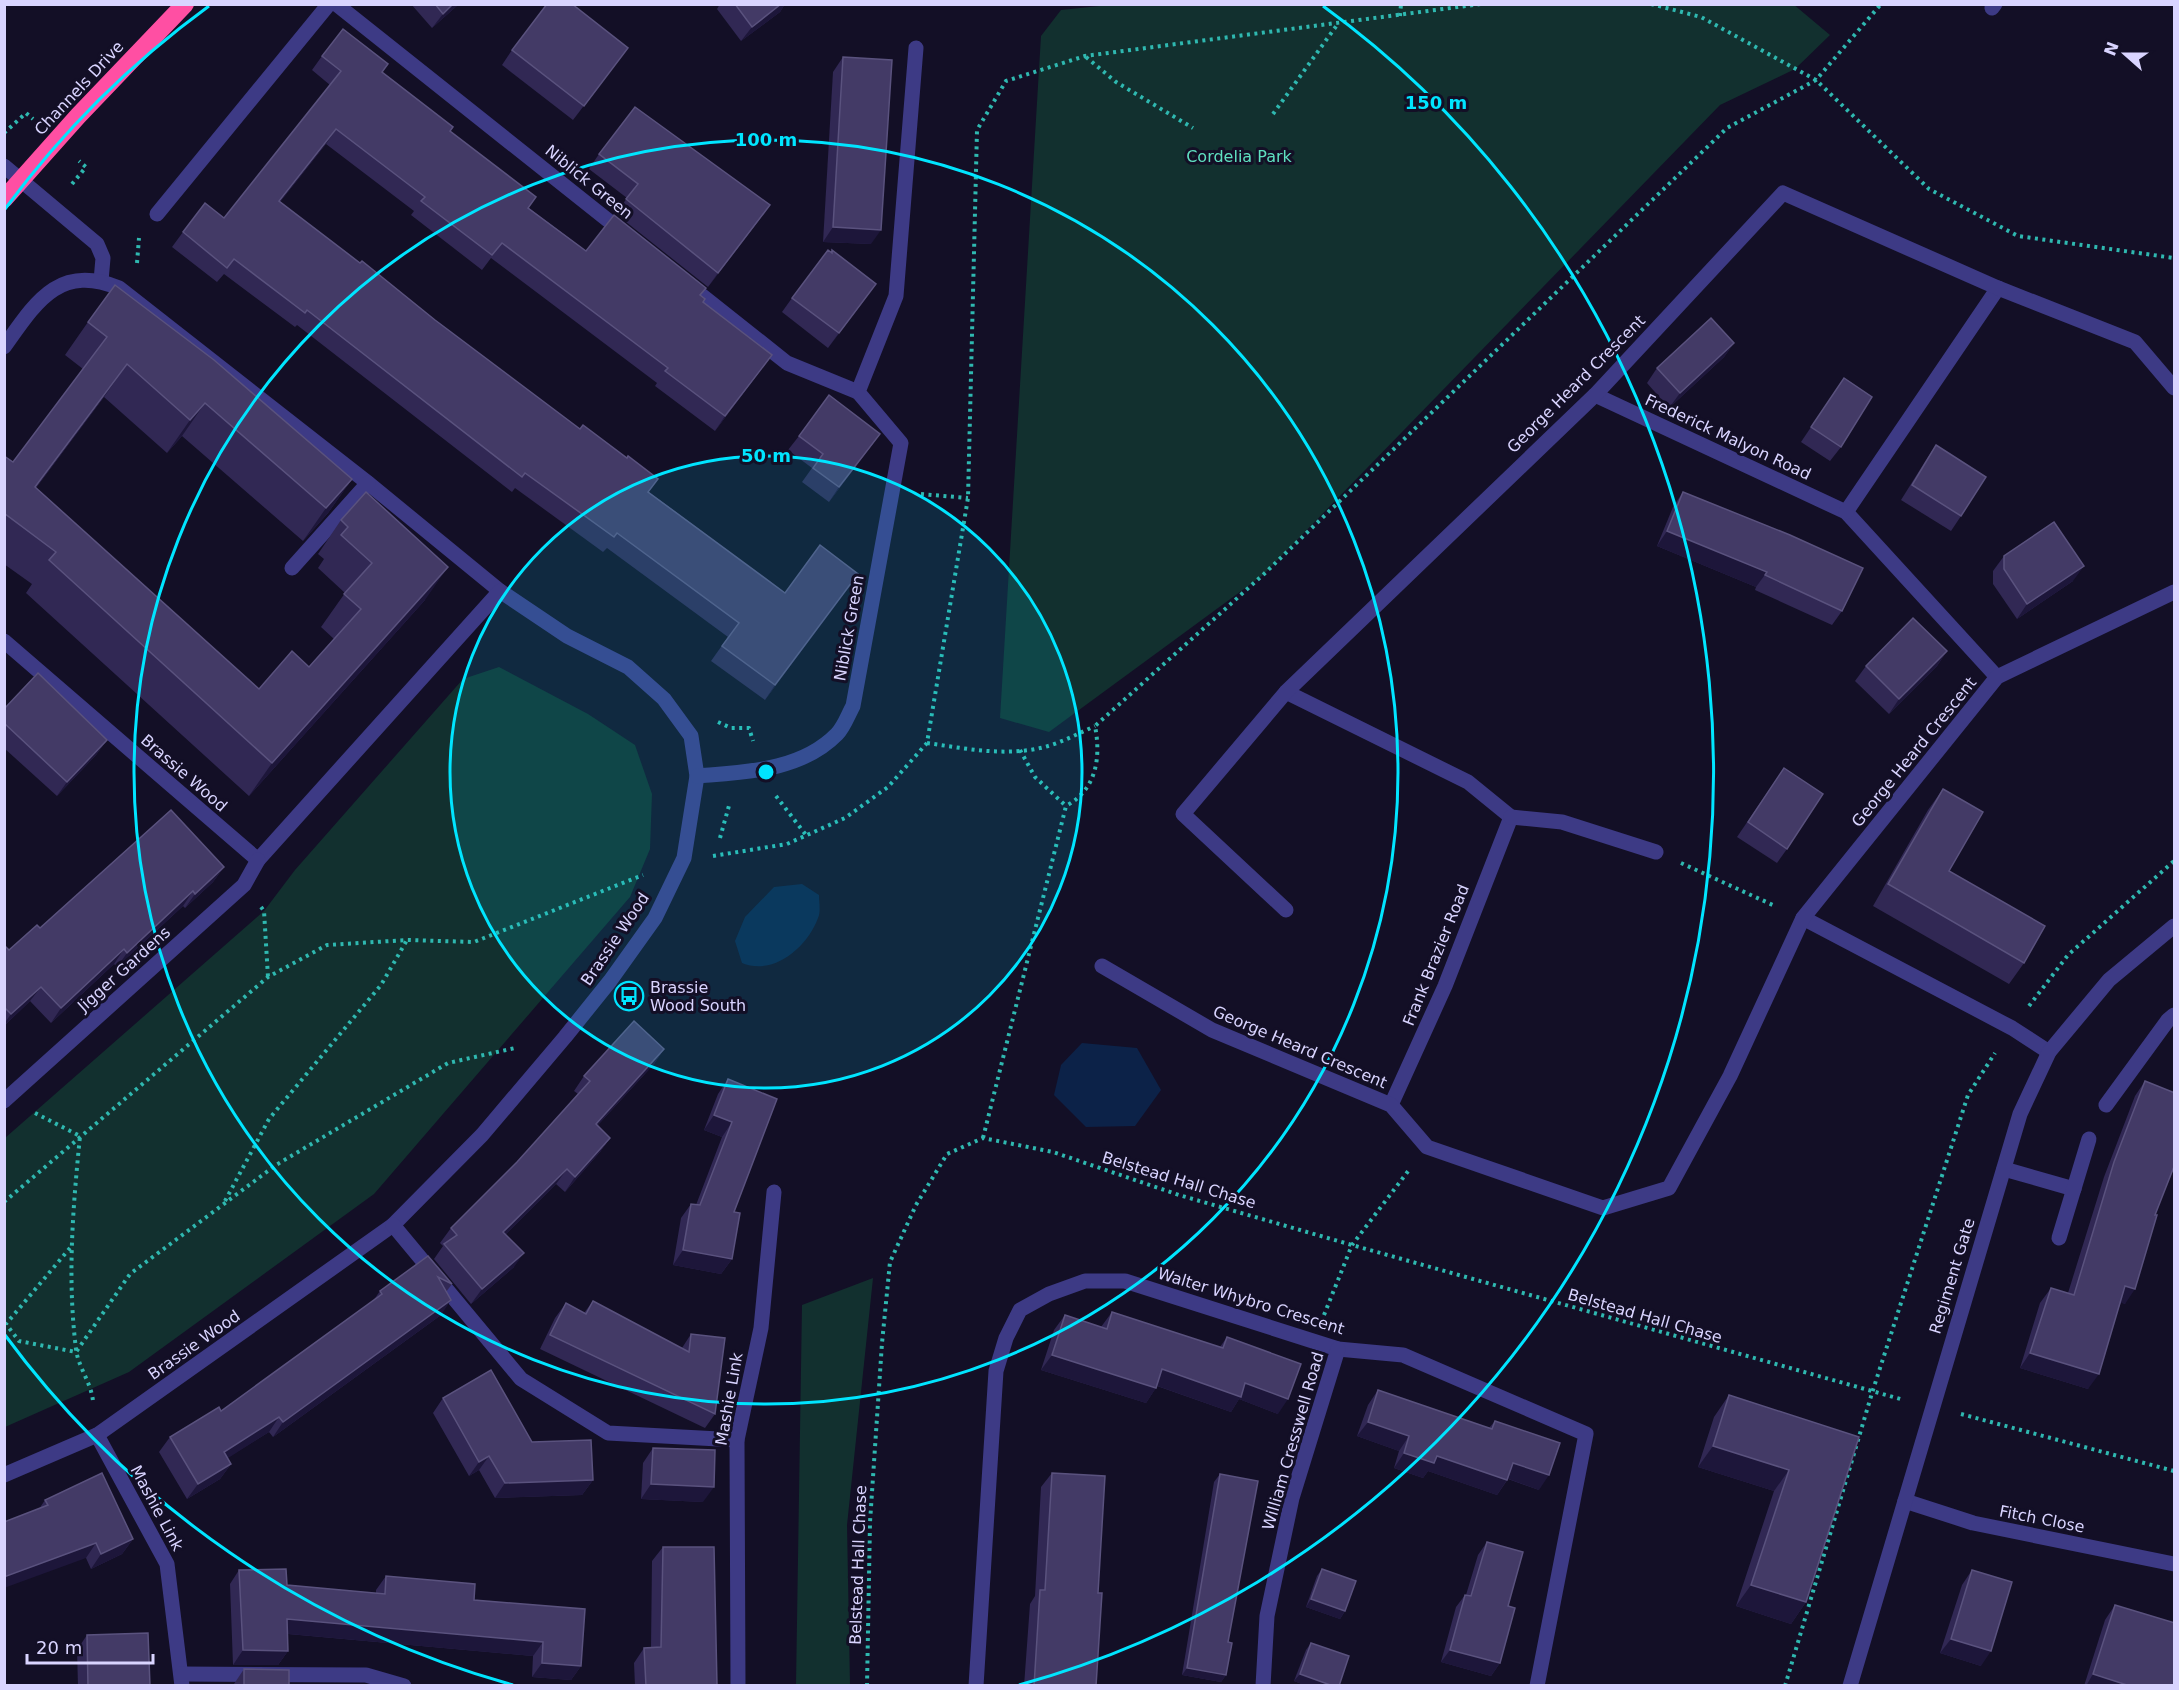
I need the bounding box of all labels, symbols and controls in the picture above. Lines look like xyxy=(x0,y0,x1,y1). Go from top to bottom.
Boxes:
north arrow xyxy=(2095,24,2155,84)
street label: Channels Drive xyxy=(31,37,127,139)
text: N xyxy=(2100,39,2123,58)
text: 150 m xyxy=(1405,92,1467,113)
text: 100 m xyxy=(735,129,797,150)
street label: Niblick Green xyxy=(541,141,637,223)
park label: Cordelia Park xyxy=(1186,147,1293,166)
street label: George Heard Crescent xyxy=(1503,311,1649,457)
street label: Frederick Malyon Road xyxy=(1642,390,1814,484)
text: 50 m xyxy=(741,445,791,466)
street label: Niblick Green xyxy=(830,574,868,682)
street label: George Heard Crescent xyxy=(1848,673,1980,831)
street label: Brassie Wood xyxy=(137,730,231,816)
centre of rings xyxy=(756,762,776,782)
street label: Frank Brazier Road xyxy=(1399,882,1473,1028)
street label: Brassie Wood xyxy=(577,889,653,989)
street label: Jigger Gardens xyxy=(73,922,174,1016)
place label: Brassie Wood South xyxy=(650,978,746,1015)
bus stop icon: Brassie Wood South xyxy=(613,980,645,1012)
street label: George Heard Crescent xyxy=(1210,1002,1390,1092)
street label: Belstead Hall Chase xyxy=(1100,1148,1258,1212)
street label: Regiment Gate xyxy=(1925,1216,1979,1336)
street label: Walter Whybro Crescent xyxy=(1155,1264,1347,1338)
street label: Belstead Hall Chase xyxy=(1566,1285,1724,1347)
street label: Brassie Wood xyxy=(144,1306,244,1384)
street label: Mashie Link xyxy=(711,1350,747,1447)
street label: William Cresswell Road xyxy=(1258,1350,1328,1532)
street label: Mashie Link xyxy=(126,1462,188,1555)
street label: Belstead Hall Chase xyxy=(846,1485,870,1645)
street label: Fitch Close xyxy=(1998,1501,2086,1537)
scale bar xyxy=(27,1627,153,1665)
text: 20 m xyxy=(36,1637,82,1658)

